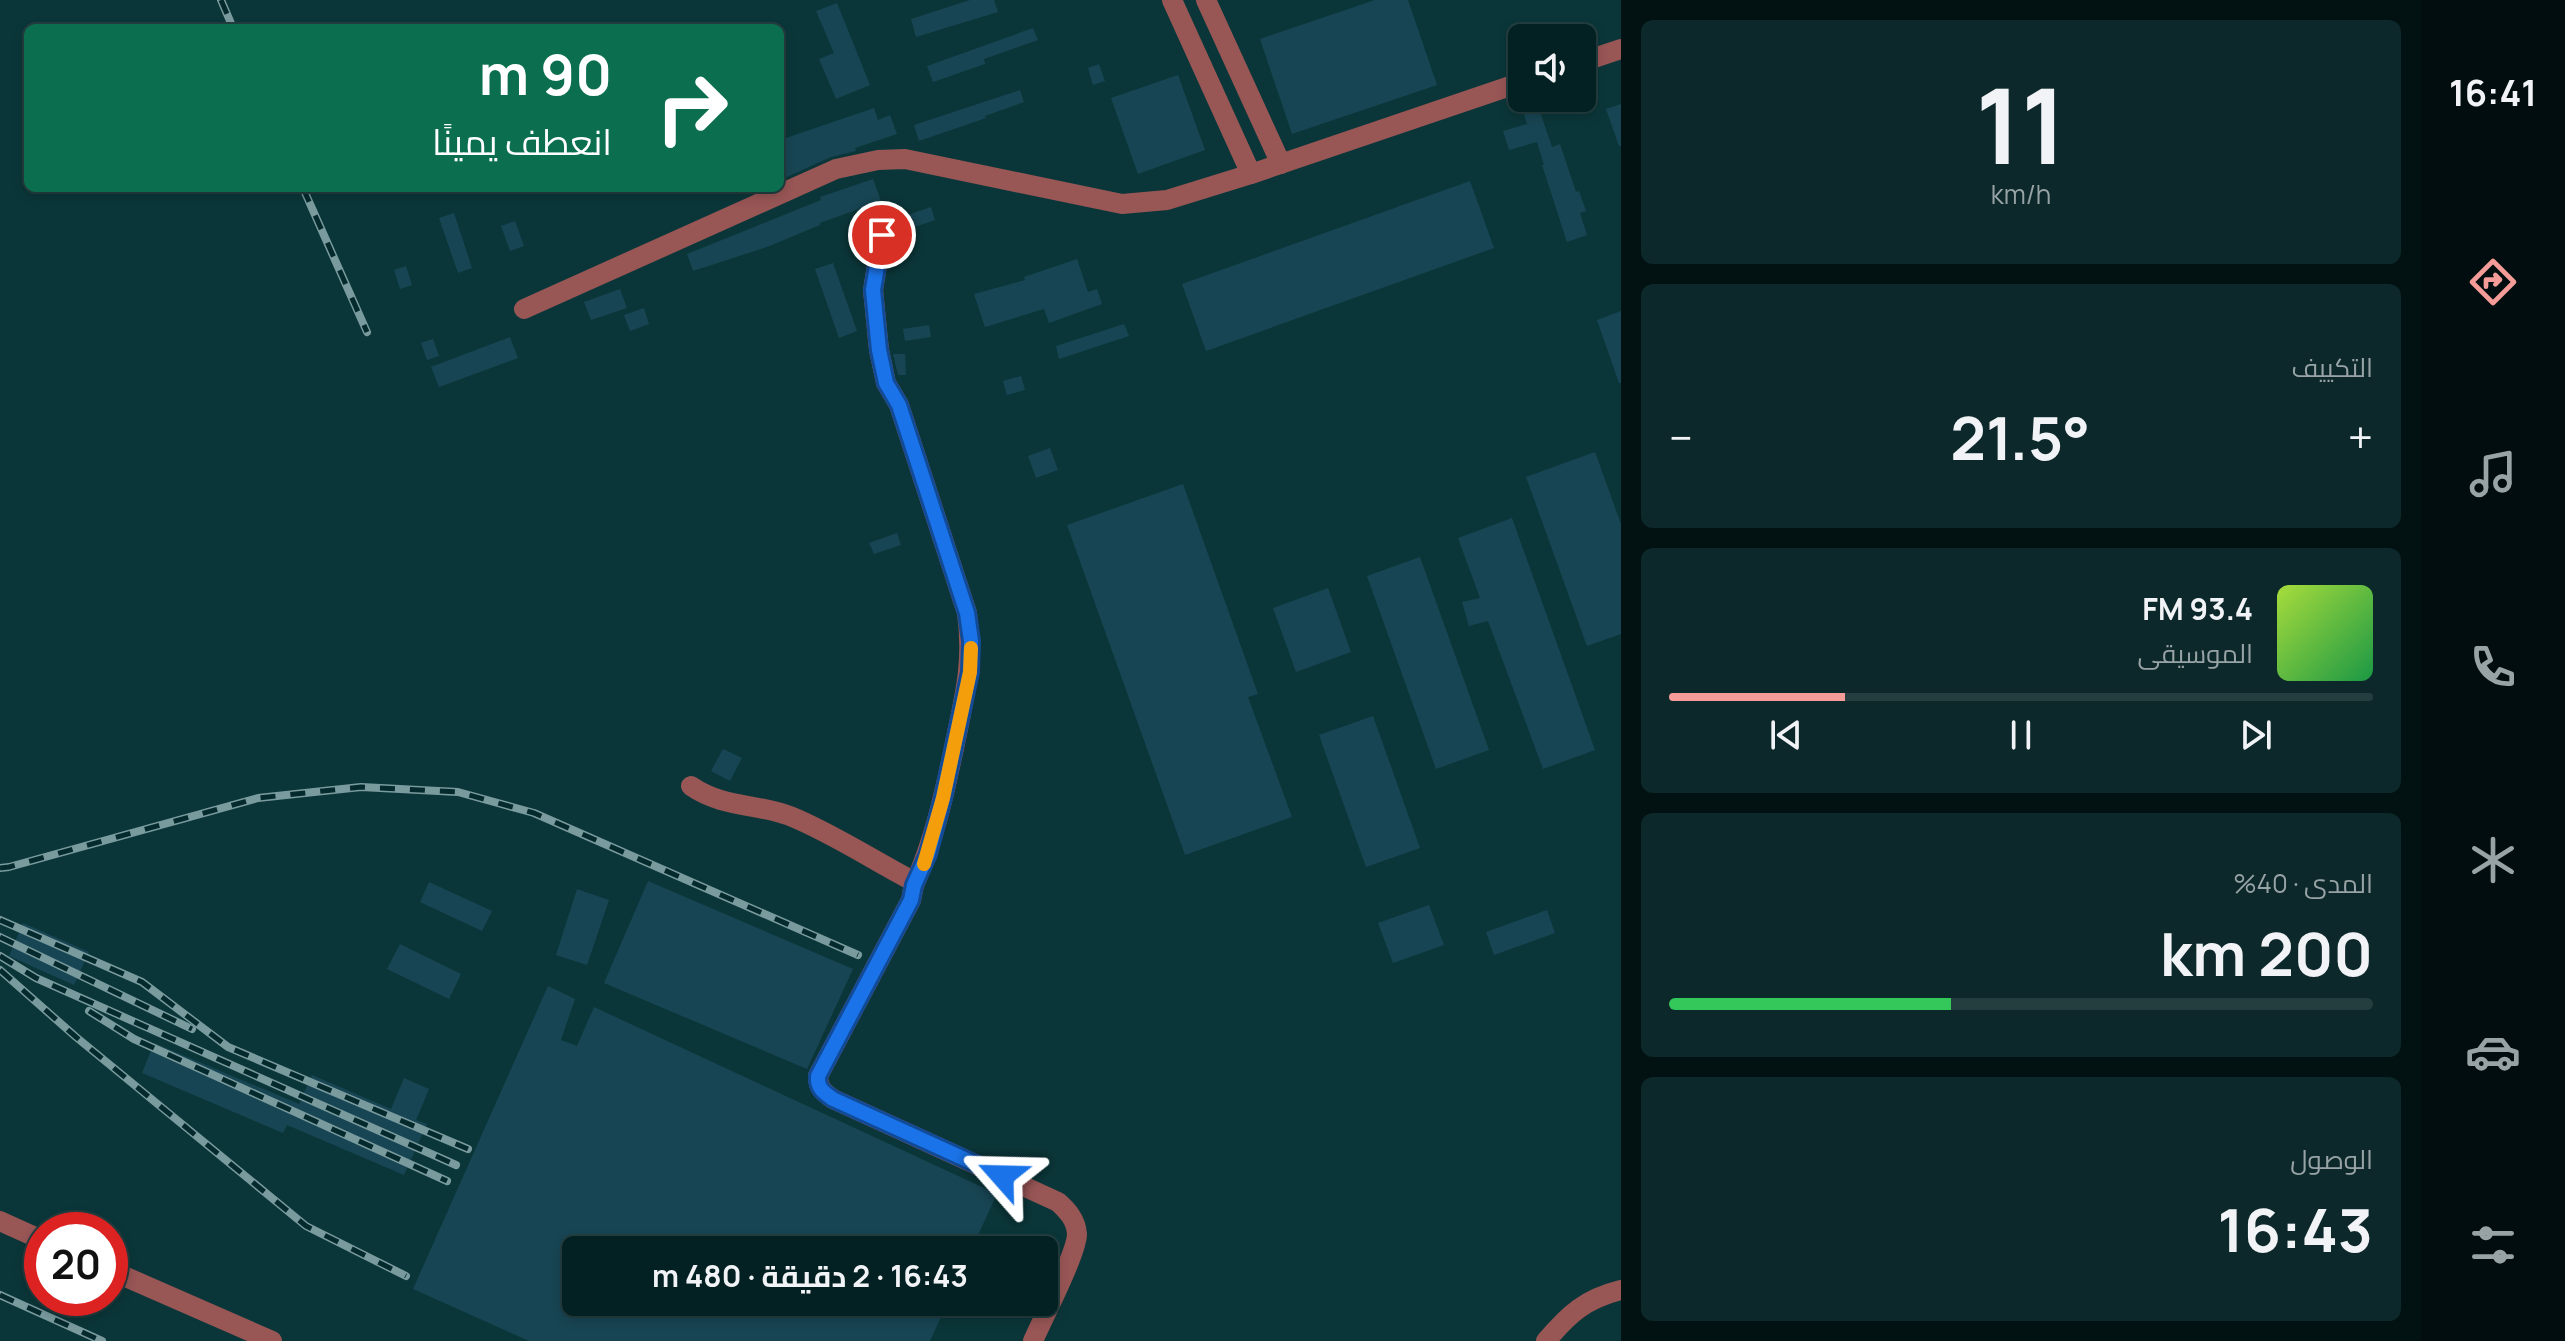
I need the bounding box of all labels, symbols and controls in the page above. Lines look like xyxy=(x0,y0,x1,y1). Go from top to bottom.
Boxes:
map controls xyxy=(1508,24,1596,112)
button: sound xyxy=(1508,24,1596,112)
text: 90 m xyxy=(479,35,612,112)
text: 11 xyxy=(1975,53,2067,195)
icon: right xyxy=(640,56,744,160)
text: 16:41 xyxy=(2449,68,2537,117)
text: انعطف يمينًا xyxy=(432,117,612,166)
text: km/h xyxy=(1991,176,2051,212)
pin xyxy=(848,201,916,269)
icon: arrive xyxy=(860,213,904,257)
icon: directions xyxy=(2465,254,2521,310)
text: التكييف xyxy=(2291,349,2373,385)
text: 21.5° xyxy=(1950,396,2090,478)
text: − xyxy=(1669,407,1693,467)
text: + xyxy=(2348,407,2373,467)
icon: music xyxy=(2465,446,2521,502)
text: 93.4 FM xyxy=(2142,588,2253,629)
text: الموسيقى xyxy=(2138,635,2253,671)
icon: phone xyxy=(2465,639,2521,695)
icon: previous xyxy=(1764,713,1808,757)
icon: pause xyxy=(1999,713,2043,757)
icon: next xyxy=(2234,713,2278,757)
icon: climate xyxy=(2465,832,2521,888)
text: المدى · 40% xyxy=(2233,865,2373,901)
text: 200 km xyxy=(2160,912,2373,994)
icon: car xyxy=(2465,1024,2521,1080)
position arrow xyxy=(960,1134,1044,1218)
text: الوصول xyxy=(2290,1141,2373,1177)
text: 16:43 xyxy=(2217,1188,2373,1270)
speed limit sign: 20 xyxy=(24,1212,128,1316)
icon: filters xyxy=(2465,1217,2521,1273)
text: 16:43 · 2 دقيقة · 480 m xyxy=(652,1255,968,1296)

